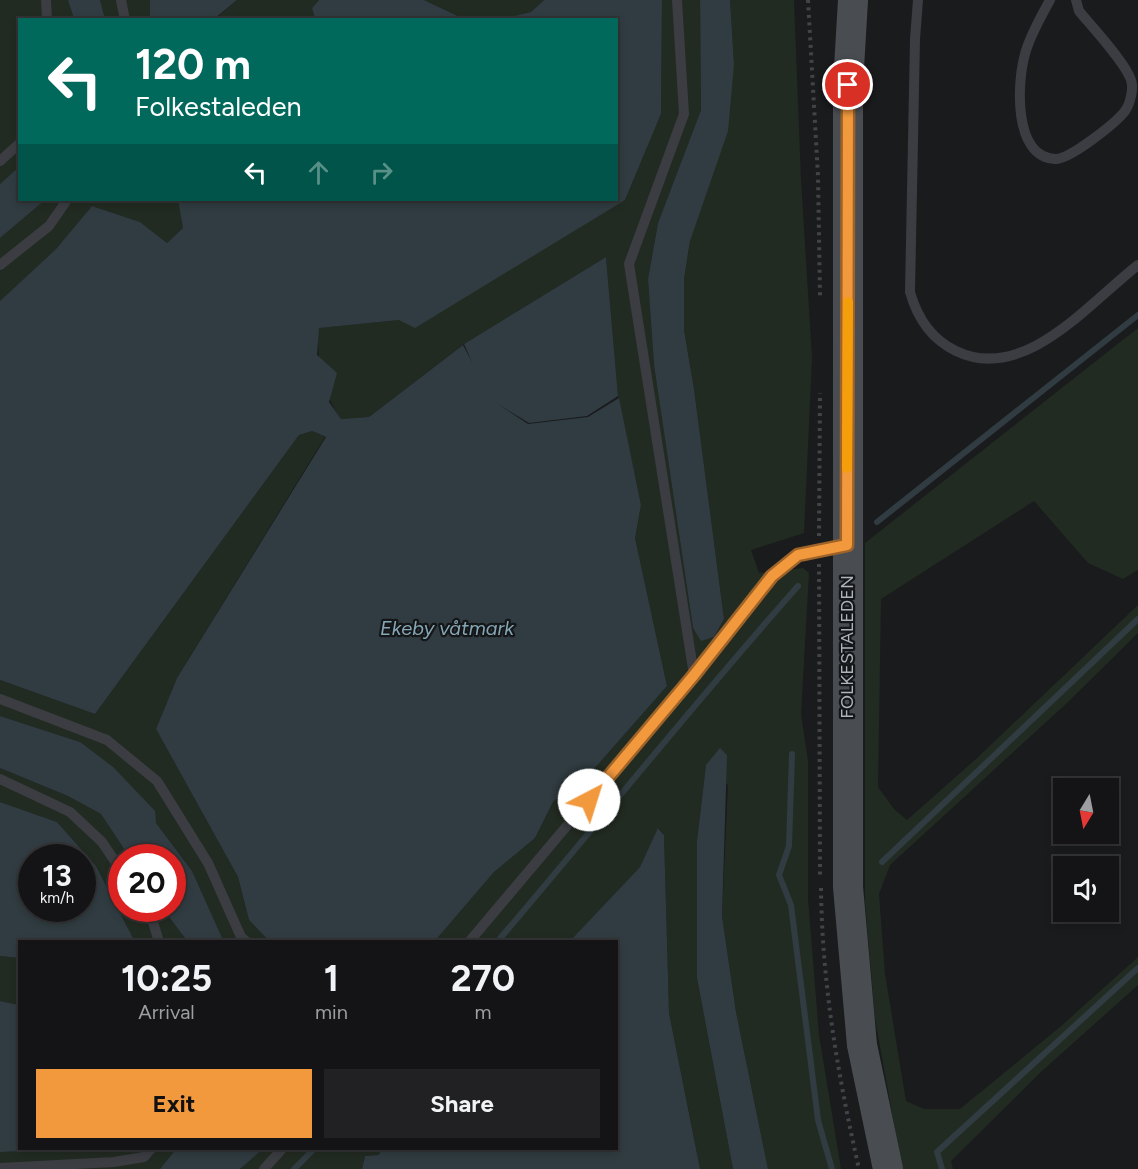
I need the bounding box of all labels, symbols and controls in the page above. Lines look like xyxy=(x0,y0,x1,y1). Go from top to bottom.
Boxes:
text: 120 m xyxy=(135,39,251,90)
icon: left xyxy=(36,42,114,120)
pin xyxy=(822,59,873,110)
icon: arrive xyxy=(831,68,864,101)
text: Folkestaleden xyxy=(135,90,301,123)
icon: left xyxy=(239,156,272,189)
icon: ahead xyxy=(302,156,335,189)
icon: right xyxy=(365,156,398,189)
street label: FOLKESTALEDEN xyxy=(836,575,858,719)
water label: Ekeby våtmark xyxy=(380,616,515,640)
position arrow xyxy=(557,768,621,832)
north arrow xyxy=(1053,778,1119,844)
map controls xyxy=(1053,778,1119,922)
speed limit sign: 20 xyxy=(108,844,186,922)
button: sound xyxy=(1053,856,1119,922)
text: 13 xyxy=(42,857,72,894)
text: km/h xyxy=(40,889,74,907)
text: 10:25 xyxy=(121,957,212,1000)
text: 1 xyxy=(324,957,339,1000)
text: 270 xyxy=(451,957,515,1000)
text: Arrival xyxy=(138,1000,195,1024)
text: min xyxy=(315,1000,348,1024)
text: m xyxy=(474,1000,491,1024)
button: Exit xyxy=(36,1069,312,1138)
button: Share xyxy=(324,1069,600,1138)

